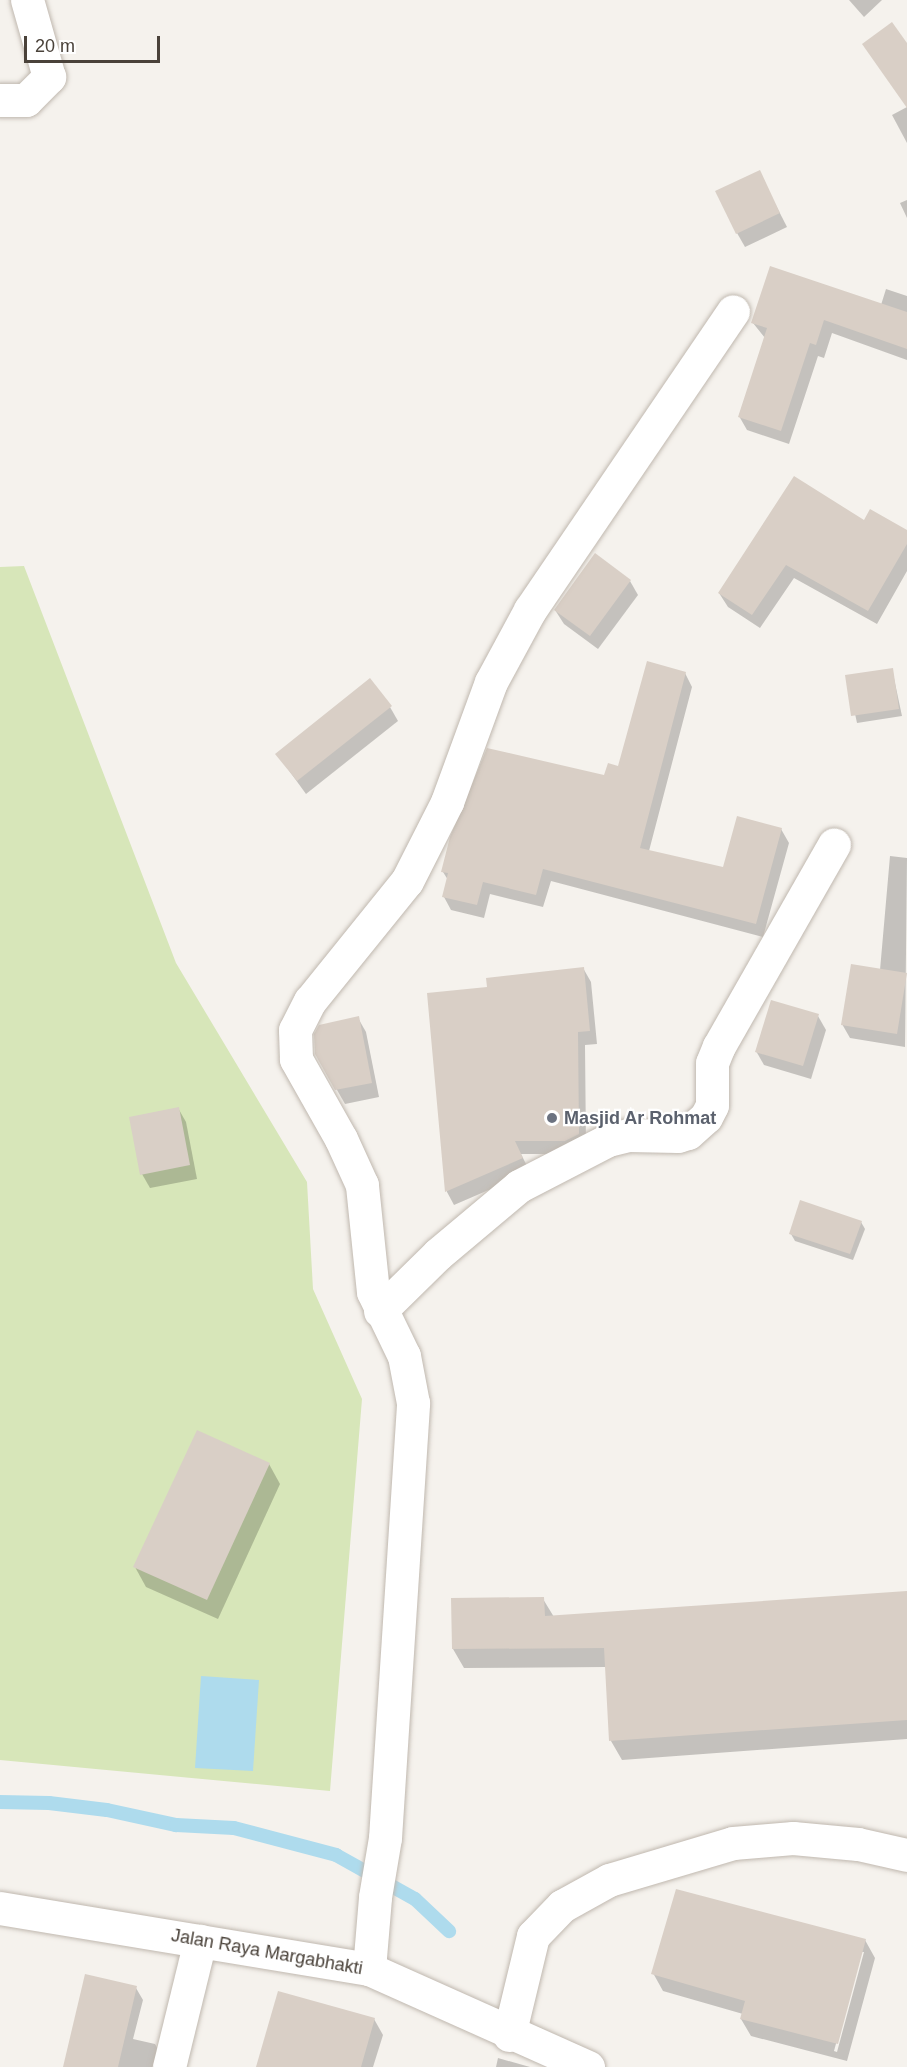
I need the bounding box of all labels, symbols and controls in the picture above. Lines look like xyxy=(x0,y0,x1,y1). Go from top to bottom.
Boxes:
scale bar xyxy=(27,24,164,62)
text: 20 m xyxy=(35,36,75,56)
place label: Masjid Ar Rohmat xyxy=(564,1107,717,1129)
marker: Masjid Ar Rohmat xyxy=(545,1111,559,1125)
street label: Jalan Raya Margabhakti xyxy=(170,1925,364,1979)

